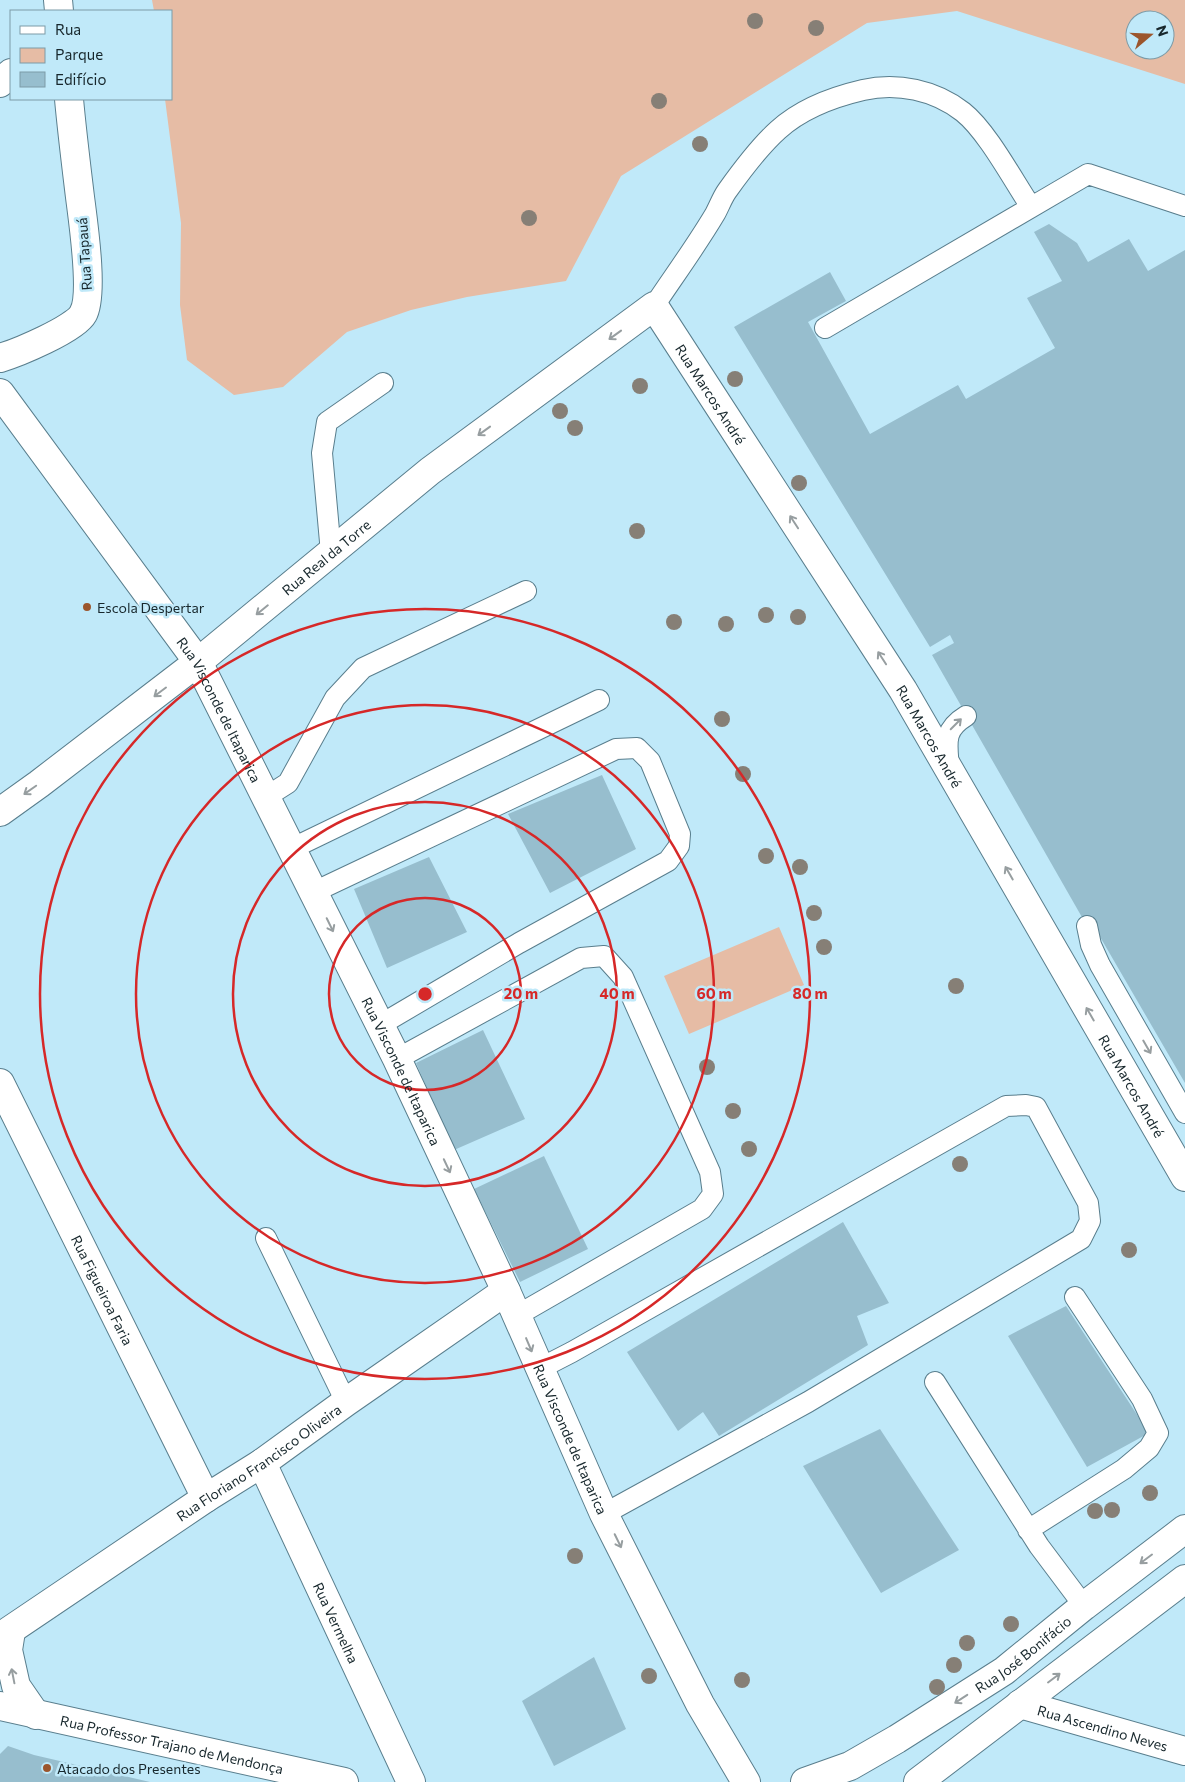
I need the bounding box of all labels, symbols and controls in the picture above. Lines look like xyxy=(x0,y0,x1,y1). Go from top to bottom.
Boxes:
legend xyxy=(10,10,172,100)
north arrow xyxy=(1125,10,1175,60)
text: Rua xyxy=(55,20,81,38)
text: N xyxy=(1153,23,1173,38)
text: Parque xyxy=(55,45,103,63)
text: Edifício xyxy=(55,70,106,88)
street label: Rua Tapauá xyxy=(73,217,95,291)
one-way arrow xyxy=(608,330,622,340)
street label: Rua Marcos André xyxy=(672,341,750,447)
one-way arrow xyxy=(478,426,491,437)
street label: Rua Real da Torre xyxy=(278,515,374,598)
one-way arrow xyxy=(789,515,799,529)
place label: Escola Despertar xyxy=(97,599,205,616)
marker: Escola Despertar xyxy=(81,601,93,613)
one-way arrow xyxy=(256,604,269,615)
street label: Rua Visconde de Itaparica xyxy=(174,633,265,785)
one-way arrow xyxy=(877,651,888,665)
street label: Rua Marcos André xyxy=(893,681,966,790)
one-way arrow xyxy=(154,686,167,697)
one-way arrow xyxy=(950,718,962,730)
one-way arrow xyxy=(24,785,38,795)
one-way arrow xyxy=(1004,866,1014,881)
one-way arrow xyxy=(326,917,336,932)
text: 20 m xyxy=(504,984,538,1002)
text: 40 m xyxy=(599,984,635,1002)
text: 60 m xyxy=(696,984,732,1002)
text: 80 m xyxy=(792,984,828,1002)
centre of rings xyxy=(416,985,434,1003)
street label: Rua Visconde de Itaparica xyxy=(359,994,445,1148)
one-way arrow xyxy=(1085,1007,1095,1022)
street label: Rua Marcos André xyxy=(1096,1031,1168,1140)
one-way arrow xyxy=(1143,1040,1153,1054)
one-way arrow xyxy=(442,1158,452,1173)
street label: Rua Figueiroa Faria xyxy=(68,1232,137,1348)
one-way arrow xyxy=(524,1337,534,1352)
street label: Rua Visconde de Itaparica xyxy=(531,1361,611,1517)
street label: Rua Floriano Francisco Oliveira xyxy=(173,1400,344,1524)
one-way arrow xyxy=(613,1533,623,1548)
one-way arrow xyxy=(1139,1554,1153,1564)
street label: Rua Vermelha xyxy=(310,1579,363,1666)
street label: Rua José Bonifácio xyxy=(972,1612,1074,1696)
one-way arrow xyxy=(8,1668,18,1684)
one-way arrow xyxy=(1047,1673,1060,1684)
one-way arrow xyxy=(954,1694,968,1704)
street label: Rua Ascendino Neves xyxy=(1036,1701,1170,1754)
street label: Rua Professor Trajano de Mendonça xyxy=(59,1711,285,1777)
place label: Atacado dos Presentes xyxy=(57,1760,201,1777)
marker: Atacado dos Presentes xyxy=(41,1762,53,1774)

